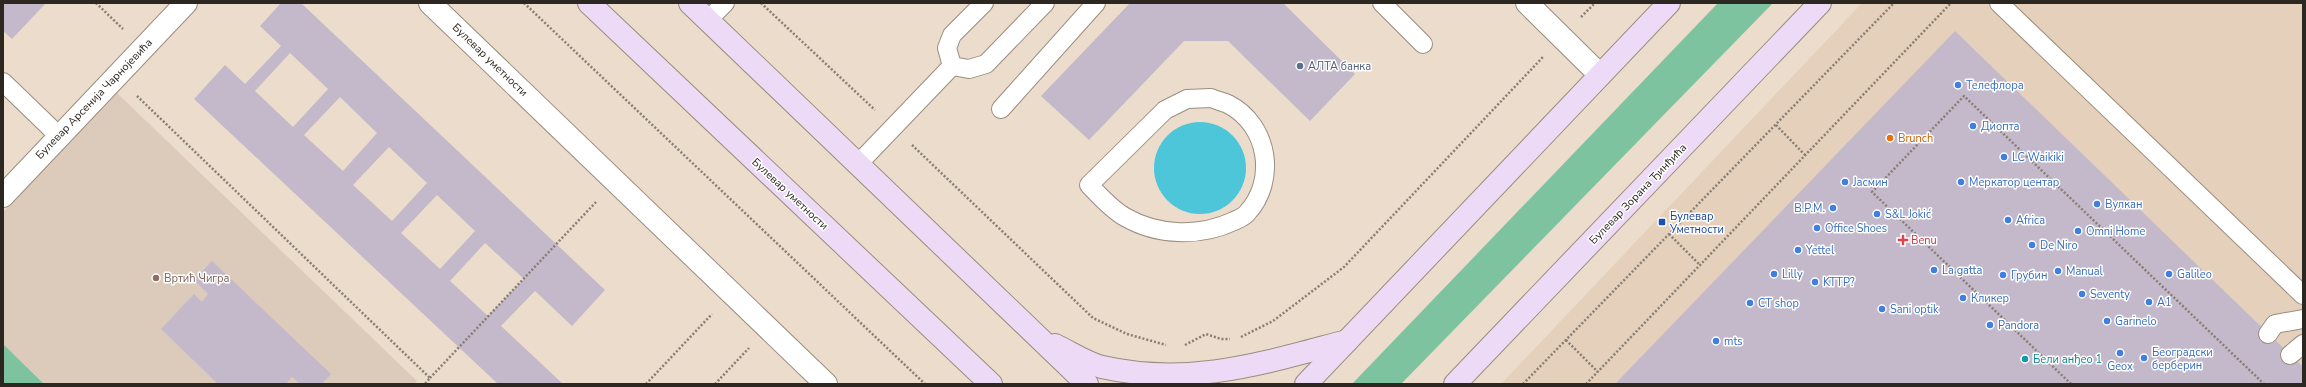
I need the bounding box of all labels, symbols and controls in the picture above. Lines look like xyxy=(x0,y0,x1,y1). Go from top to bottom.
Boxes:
street label: Булевар уметности xyxy=(449,20,531,100)
street label: Булевар Арсенија Чарнојевића xyxy=(32,35,156,163)
place label: АЛТА банка xyxy=(1308,59,1371,74)
marker: АЛТА банка xyxy=(1295,61,1305,71)
place label: Телефлора xyxy=(1966,78,2024,93)
marker: Телефлора xyxy=(1953,80,1963,90)
place label: Диопта xyxy=(1981,119,2020,134)
marker: Диопта xyxy=(1968,121,1978,131)
place label: Brunch xyxy=(1898,131,1933,146)
marker: Brunch xyxy=(1885,133,1895,143)
street label: Булевар Зорана Ђинђића xyxy=(1586,140,1690,248)
place label: LC Waikiki xyxy=(2012,150,2064,165)
marker: LC Waikiki xyxy=(1999,152,2009,162)
street label: Булевар уметности xyxy=(749,155,831,233)
place label: Јасмин xyxy=(1852,175,1888,190)
place label: Меркатор центар xyxy=(1969,175,2059,190)
marker: Јасмин xyxy=(1840,177,1850,187)
marker: Меркатор центар xyxy=(1956,177,1966,187)
place label: Вулкан xyxy=(2105,197,2142,212)
marker: Вулкан xyxy=(2092,199,2102,209)
place label: B.P.M. xyxy=(1794,201,1825,216)
marker: B.P.M. xyxy=(1828,203,1838,213)
place label: S&L Jokić xyxy=(1885,207,1931,222)
place label: Булевар Уметности xyxy=(1669,209,1724,237)
marker: S&L Jokić xyxy=(1872,209,1882,219)
place label: Africa xyxy=(2016,213,2045,228)
marker: Africa xyxy=(2003,215,2013,225)
marker: Булевар Уметности xyxy=(1657,217,1667,227)
place label: Office Shoes xyxy=(1825,221,1887,236)
marker: Office Shoes xyxy=(1812,223,1822,233)
place label: Omni Home xyxy=(2086,224,2145,239)
marker: Omni Home xyxy=(2073,226,2083,236)
place label: Benu xyxy=(1911,233,1937,248)
marker: Benu xyxy=(1898,235,1908,245)
place label: De Niro xyxy=(2040,238,2078,253)
marker: De Niro xyxy=(2027,240,2037,250)
place label: Yettel xyxy=(1805,243,1835,258)
marker: Yettel xyxy=(1793,245,1803,255)
place label: La gatta xyxy=(1942,263,1982,278)
place label: Manual xyxy=(2066,264,2103,279)
marker: La gatta xyxy=(1929,265,1939,275)
marker: Manual xyxy=(2053,266,2063,276)
place label: Lilly xyxy=(1782,267,1803,282)
place label: Galileo xyxy=(2177,267,2212,282)
place label: Грубин xyxy=(2011,268,2047,283)
marker: Lilly xyxy=(1769,269,1779,279)
marker: Galileo xyxy=(2164,269,2174,279)
marker: Грубин xyxy=(1998,270,2008,280)
place label: Вртић Чигра xyxy=(164,271,230,286)
marker: Вртић Чигра xyxy=(151,273,161,283)
place label: KTTP? xyxy=(1823,275,1855,290)
marker: KTTP? xyxy=(1810,277,1820,287)
place label: Seventy xyxy=(2090,287,2130,302)
marker: Seventy xyxy=(2077,289,2087,299)
place label: Кликер xyxy=(1971,291,2009,306)
marker: Кликер xyxy=(1958,293,1968,303)
place label: A1 xyxy=(2157,295,2172,310)
place label: CT shop xyxy=(1758,296,1799,311)
marker: A1 xyxy=(2144,297,2154,307)
marker: CT shop xyxy=(1745,298,1755,308)
place label: Sani optik xyxy=(1890,302,1939,317)
marker: Sani optik xyxy=(1877,304,1887,314)
place label: Garinelo xyxy=(2115,314,2157,329)
marker: Garinelo xyxy=(2102,316,2112,326)
place label: Pandora xyxy=(1998,318,2039,333)
marker: Pandora xyxy=(1985,320,1995,330)
place label: mts xyxy=(1724,334,1743,349)
marker: mts xyxy=(1711,336,1721,346)
place label: Београдски берберин xyxy=(2152,345,2213,373)
marker: Geox xyxy=(2115,348,2125,358)
place label: Бели анђео 1 xyxy=(2033,352,2102,367)
marker: Београдски берберин xyxy=(2139,353,2149,363)
marker: Бели анђео 1 xyxy=(2020,354,2030,364)
place label: Geox xyxy=(2107,359,2133,374)

